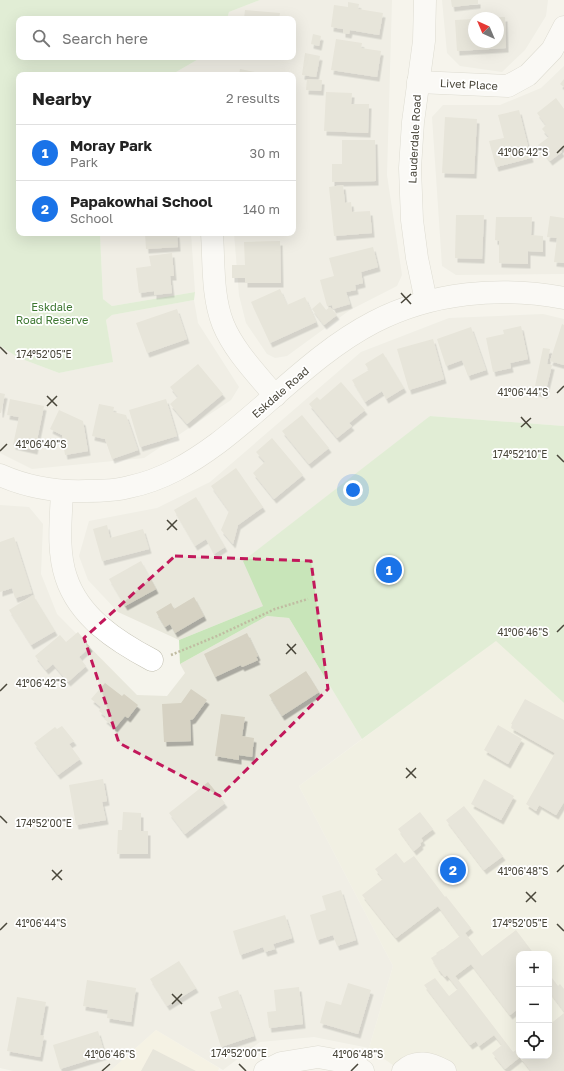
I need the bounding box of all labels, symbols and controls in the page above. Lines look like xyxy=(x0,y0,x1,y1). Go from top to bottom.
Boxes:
north arrow xyxy=(468,12,504,48)
search box xyxy=(16,16,296,60)
icon: search xyxy=(30,27,52,49)
text: Search here xyxy=(62,29,148,47)
street label: Livet Place xyxy=(440,76,498,92)
text: Nearby xyxy=(32,88,92,109)
text: 2 results xyxy=(226,90,280,106)
street label: Lauderdale Road xyxy=(405,94,423,184)
text: Moray Park xyxy=(70,136,152,154)
text: 1 xyxy=(42,145,48,161)
text: 30 m xyxy=(250,145,280,161)
text: 41°06'42"S xyxy=(498,146,548,158)
text: Park xyxy=(70,154,98,170)
text: Papakowhai School xyxy=(70,192,213,210)
text: 2 xyxy=(41,201,49,217)
text: 140 m xyxy=(243,201,280,217)
text: School xyxy=(70,210,113,226)
park label: Eskdale Road Reserve xyxy=(16,300,88,326)
text: 174°52'05"E xyxy=(16,348,72,360)
street label: Eskdale Road xyxy=(249,364,311,420)
text: 41°06'44"S xyxy=(498,386,549,398)
text: 41°06'40"S xyxy=(15,438,67,450)
text: 174°52'10"E xyxy=(493,448,547,460)
your location xyxy=(343,480,363,500)
pin: 1 xyxy=(376,555,402,585)
text: 41°06'46"S xyxy=(498,626,548,638)
text: 41°06'42"S xyxy=(16,677,66,689)
text: 174°52'00"E xyxy=(16,817,72,829)
pin: 2 xyxy=(440,855,466,885)
text: 41°06'48"S xyxy=(498,865,549,877)
text: 41°06'44"S xyxy=(16,917,67,929)
text: 174°52'05"E xyxy=(492,917,548,929)
map controls xyxy=(516,951,552,1059)
button: + xyxy=(516,951,552,987)
button: − xyxy=(516,987,552,1023)
button: locate xyxy=(516,1023,552,1059)
text: 174°52'00"E xyxy=(211,1047,267,1059)
text: 41°06'46"S xyxy=(85,1048,135,1060)
text: 41°06'48"S xyxy=(333,1048,384,1060)

